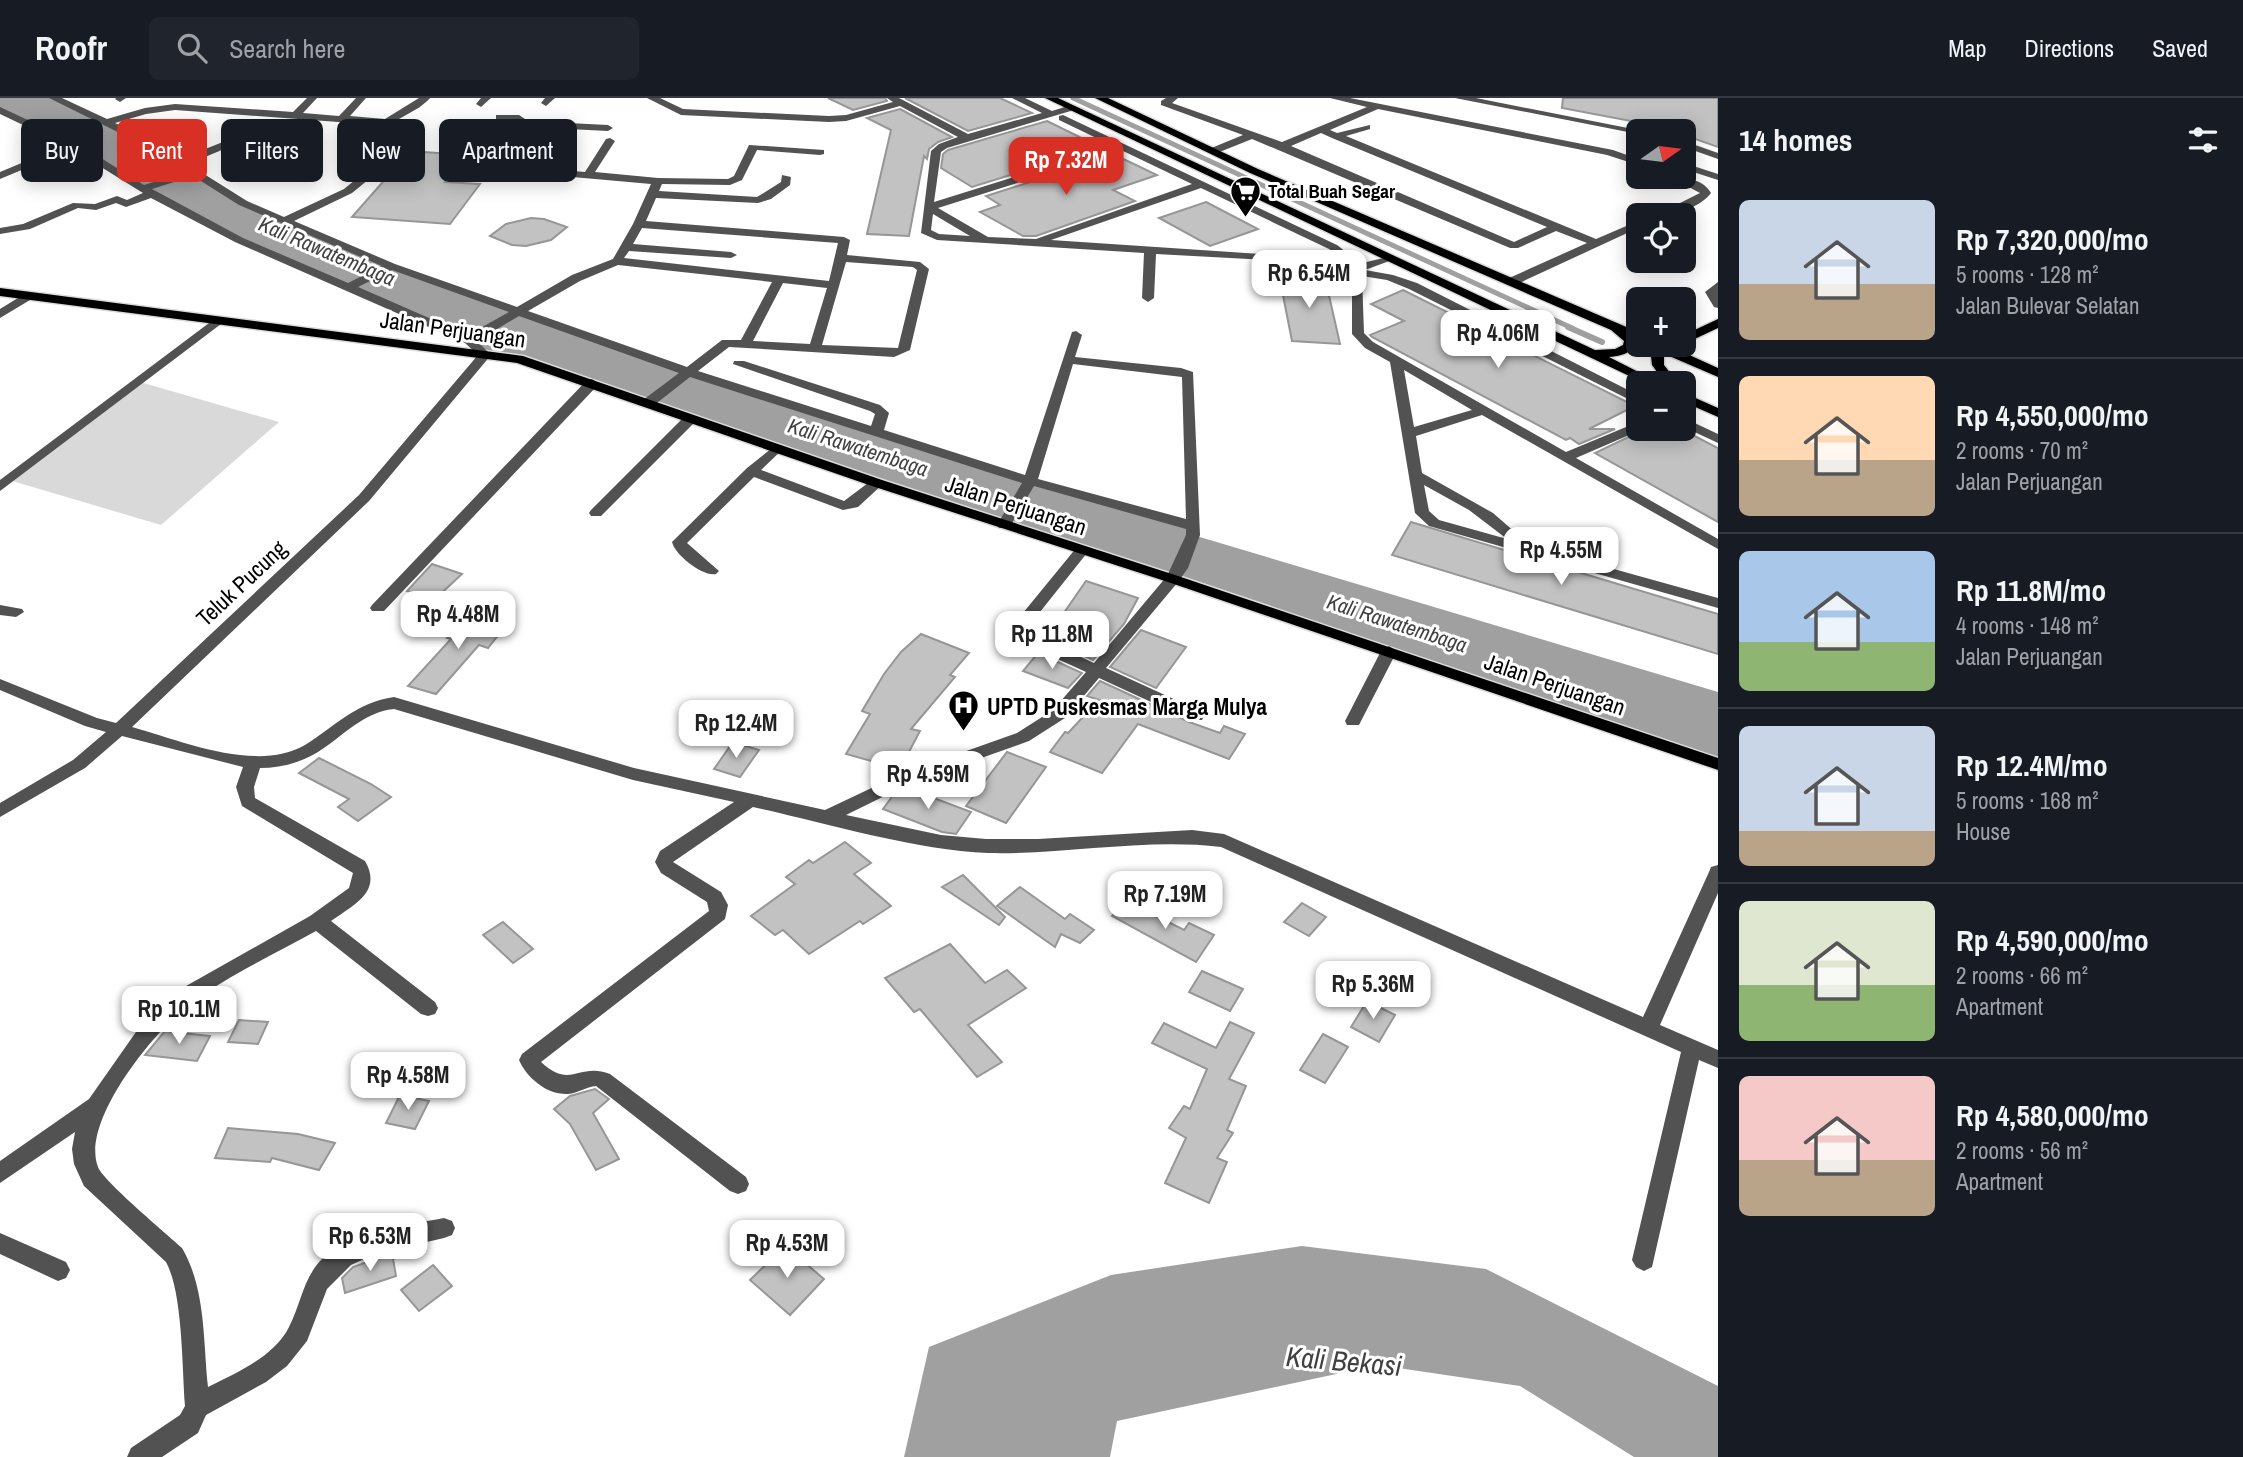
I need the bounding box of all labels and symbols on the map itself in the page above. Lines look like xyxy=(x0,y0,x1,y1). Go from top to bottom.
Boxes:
north arrow xyxy=(1626,119,1696,189)
pin: Rp 7.32M xyxy=(994,138,1138,197)
supermarket icon: Total Buah Segar xyxy=(1228,174,1262,218)
place label: Total Buah Segar xyxy=(1268,178,1395,204)
water label: Kali Rawatembaga xyxy=(254,209,400,293)
pin: Rp 6.54M xyxy=(1237,250,1381,310)
street label: Jalan Perjuangan xyxy=(378,303,528,355)
pin: Rp 4.06M xyxy=(1426,310,1570,370)
water label: Kali Rawatembaga xyxy=(784,411,932,483)
street label: Jalan Perjuangan xyxy=(941,468,1091,542)
pin: Rp 4.55M xyxy=(1489,528,1633,587)
street label: Teluk Pucung xyxy=(189,533,293,633)
water label: Kali Rawatembaga xyxy=(1323,587,1471,659)
pin: Rp 4.48M xyxy=(386,592,530,651)
pin: Rp 11.8M xyxy=(980,612,1124,671)
street label: Jalan Perjuangan xyxy=(1481,645,1629,723)
hospital icon: UPTD Puskesmas Marga Mulya xyxy=(947,689,981,733)
place label: UPTD Puskesmas Marga Mulya xyxy=(987,691,1267,722)
pin: Rp 12.4M xyxy=(664,700,808,760)
pin: Rp 4.59M xyxy=(856,752,1000,811)
pin: Rp 7.19M xyxy=(1093,872,1237,931)
pin: Rp 5.36M xyxy=(1301,962,1445,1021)
pin: Rp 10.1M xyxy=(107,986,251,1046)
pin: Rp 4.58M xyxy=(336,1052,480,1112)
pin: Rp 6.53M xyxy=(298,1214,442,1273)
pin: Rp 4.53M xyxy=(715,1220,859,1280)
water label: Kali Bekasi xyxy=(1284,1337,1404,1385)

